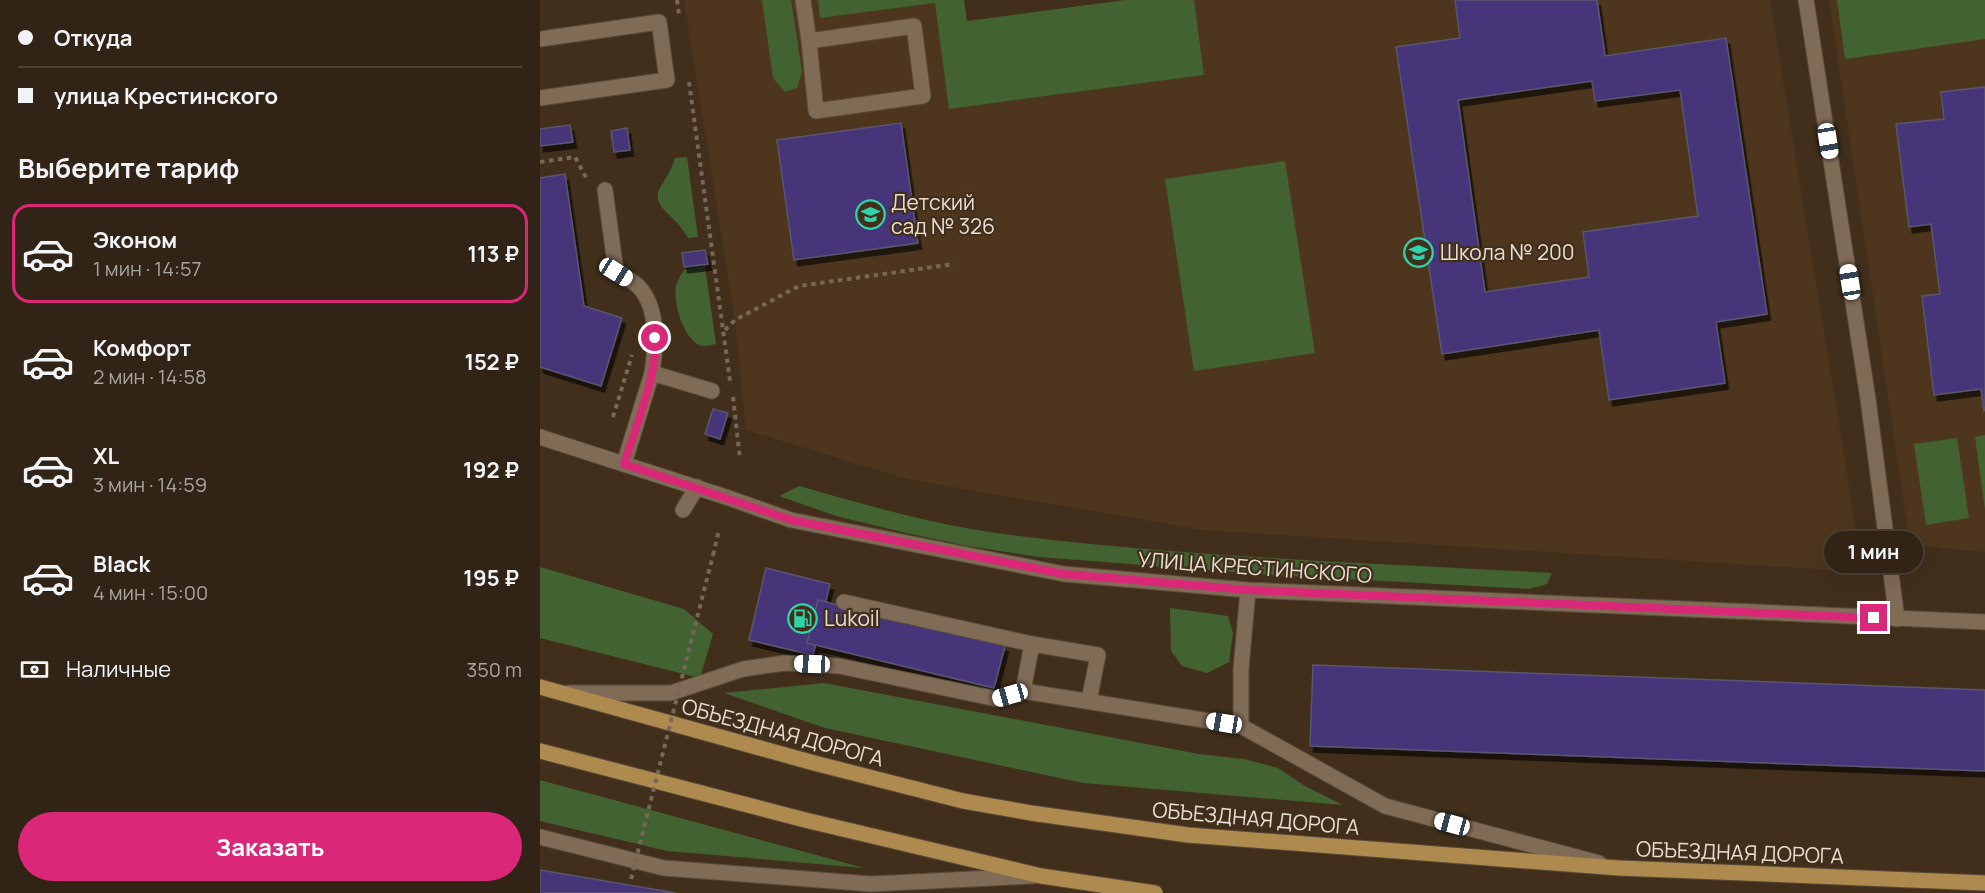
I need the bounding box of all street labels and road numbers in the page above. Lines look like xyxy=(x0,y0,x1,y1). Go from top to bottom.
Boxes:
street label: УЛИЦА КРЕСТИНСКОГО xyxy=(1137,545,1373,589)
street label: ОБЪЕЗДНАЯ ДОРОГА xyxy=(679,692,887,772)
street label: ОБЪЕЗДНАЯ ДОРОГА xyxy=(1151,795,1361,841)
street label: ОБЪЕЗДНАЯ ДОРОГА xyxy=(1636,834,1844,870)

